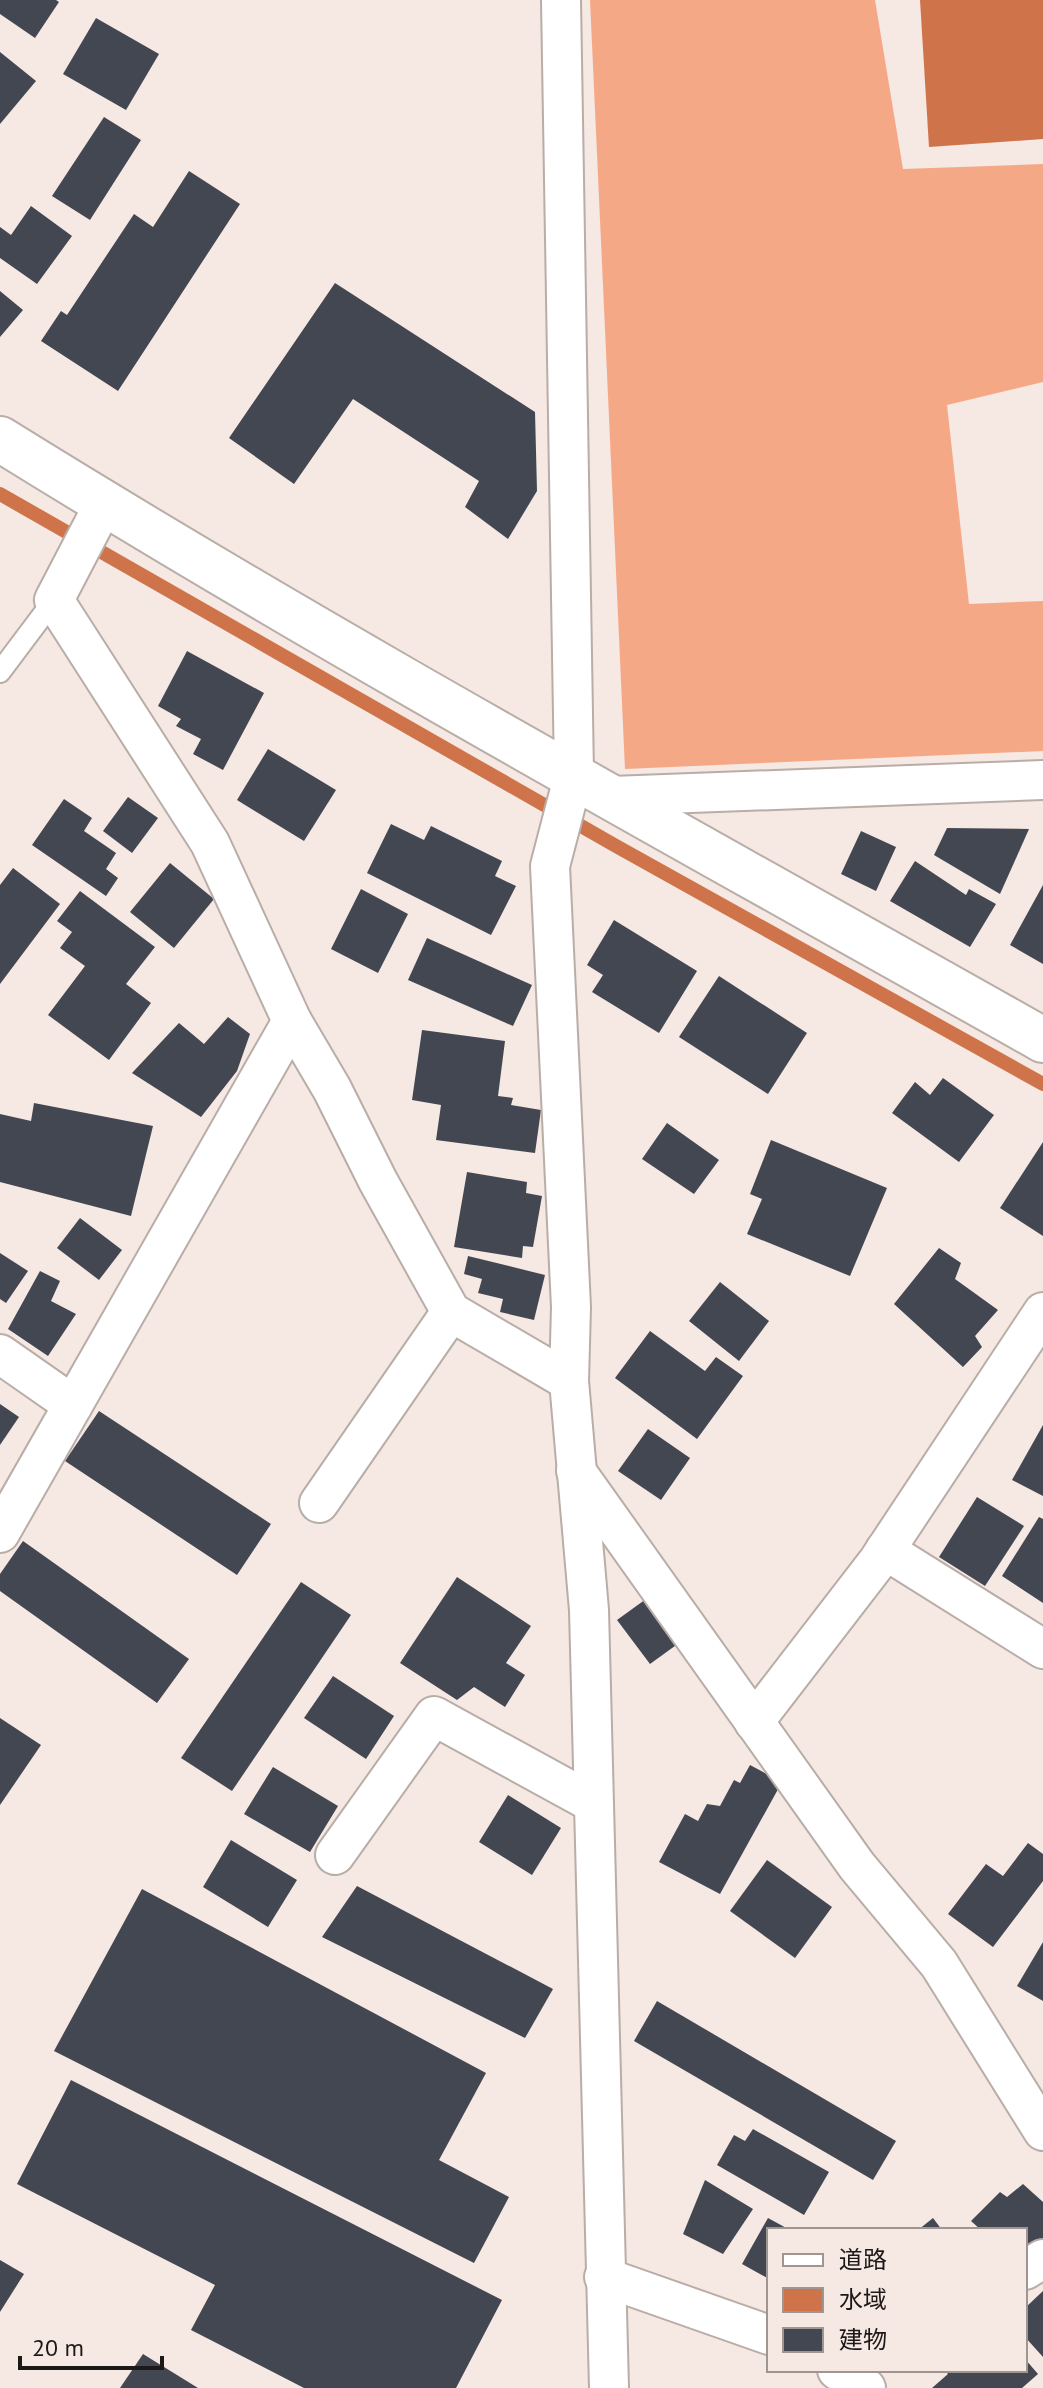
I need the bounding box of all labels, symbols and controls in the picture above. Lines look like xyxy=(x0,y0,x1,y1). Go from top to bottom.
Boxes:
legend xyxy=(767,2228,1027,2372)
text: 道路 xyxy=(839,2244,887,2275)
text: 水域 xyxy=(839,2284,887,2315)
scale bar xyxy=(20,2320,162,2370)
text: 建物 xyxy=(839,2324,887,2355)
text: 20 m xyxy=(32,2332,84,2363)

